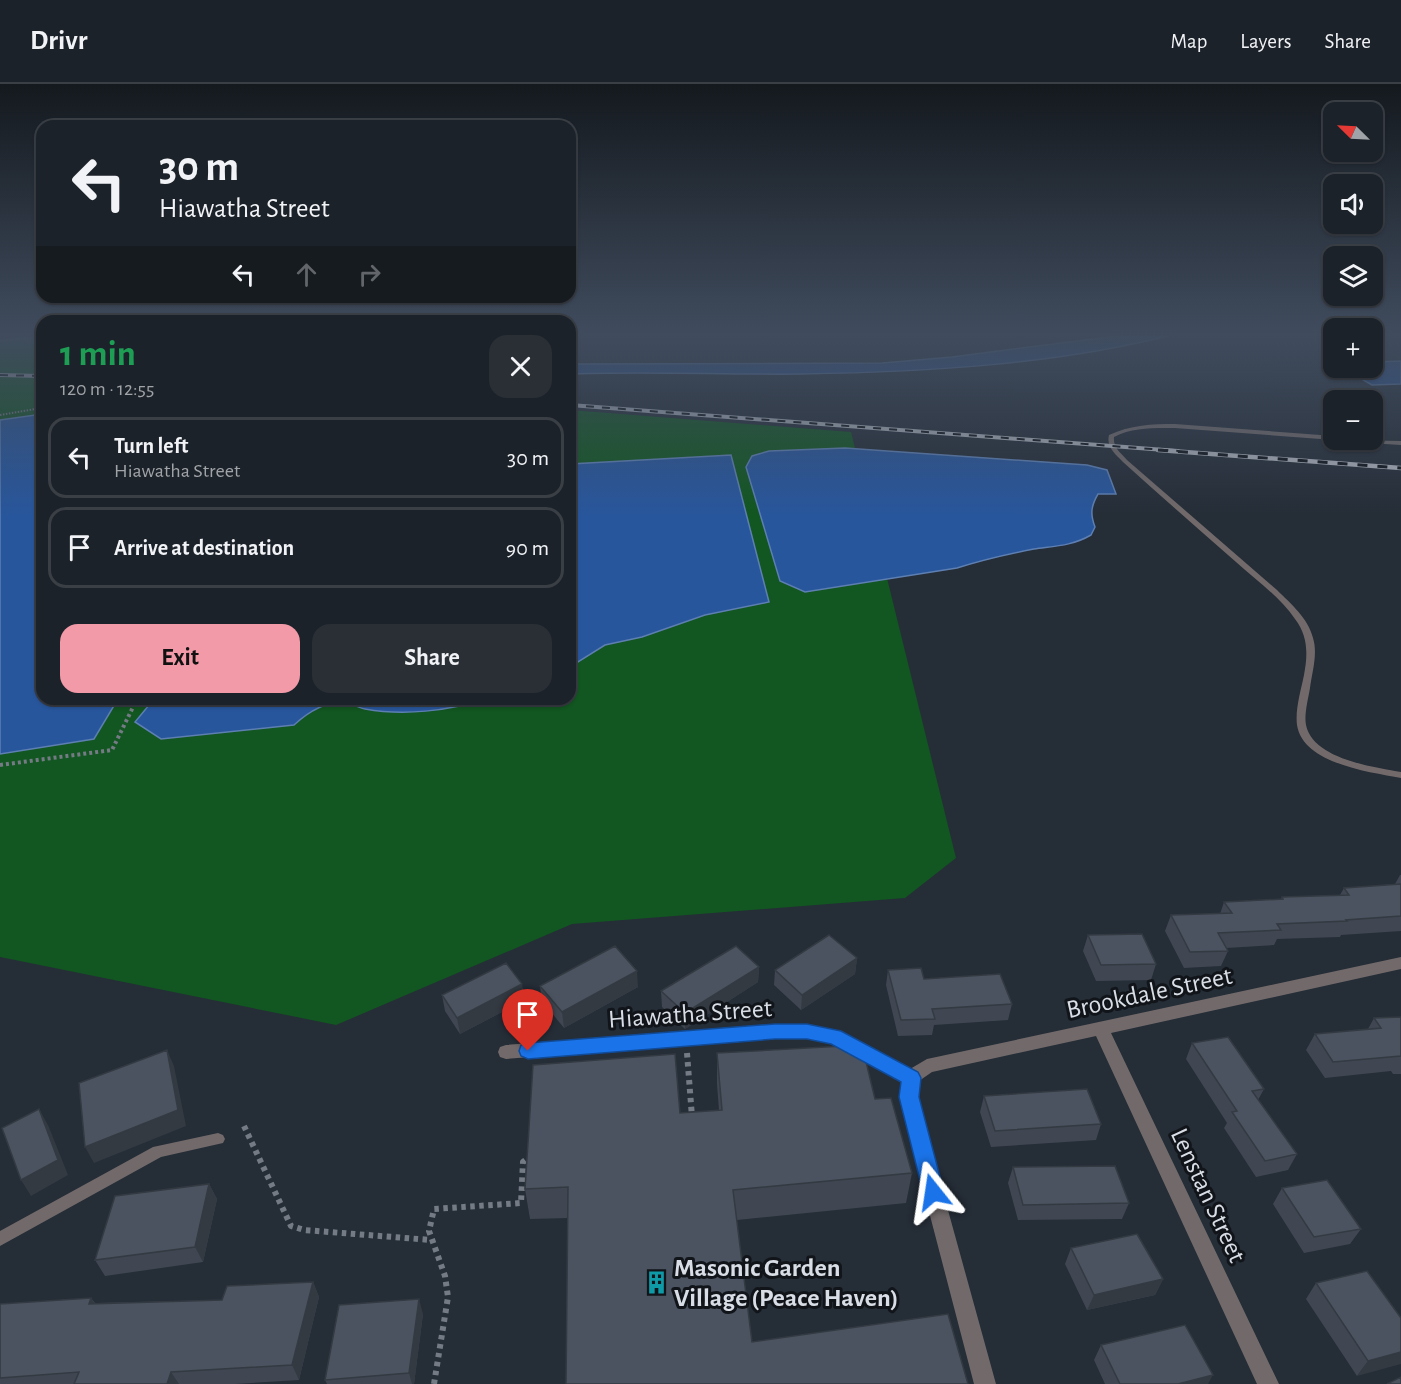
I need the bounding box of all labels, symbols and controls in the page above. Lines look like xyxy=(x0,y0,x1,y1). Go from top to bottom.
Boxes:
text: Drivr xyxy=(30,27,87,55)
text: Map xyxy=(1171,31,1207,52)
text: Layers xyxy=(1240,31,1291,52)
text: Share xyxy=(1324,31,1371,52)
north arrow xyxy=(1323,102,1383,162)
map controls xyxy=(1323,102,1383,450)
icon: left xyxy=(60,144,138,222)
text: 30 m xyxy=(159,146,239,188)
button: sound xyxy=(1323,174,1383,234)
text: Hiawatha Street xyxy=(159,195,330,222)
button: layers xyxy=(1323,246,1383,306)
icon: left xyxy=(227,258,260,291)
icon: ahead xyxy=(290,258,323,291)
icon: right xyxy=(353,258,386,291)
button: + xyxy=(1323,318,1383,378)
button: close xyxy=(489,335,552,398)
text: 1 min xyxy=(60,336,136,372)
text: 120 m · 12:55 xyxy=(60,379,154,399)
button: − xyxy=(1323,390,1383,450)
text: Turn left xyxy=(114,435,188,457)
icon: left xyxy=(63,441,96,474)
text: 30 m xyxy=(507,447,549,469)
text: Hiawatha Street xyxy=(114,461,240,481)
icon: arrive xyxy=(63,531,96,564)
text: Arrive at destination xyxy=(114,537,294,559)
text: 90 m xyxy=(506,537,549,559)
button: Exit xyxy=(60,624,300,693)
button: Share xyxy=(312,624,552,693)
street label: Brookdale Street xyxy=(1064,963,1234,1023)
pin xyxy=(502,989,553,1051)
street label: Hiawatha Street xyxy=(607,995,773,1033)
icon: arrive xyxy=(511,998,544,1031)
street label: Lenstan Street xyxy=(1166,1124,1250,1266)
position arrow xyxy=(901,1160,965,1224)
place label: Masonic Garden Village (Peace Haven) xyxy=(674,1255,899,1311)
building icon: Masonic Garden Village (Peace Haven) xyxy=(643,1269,669,1295)

